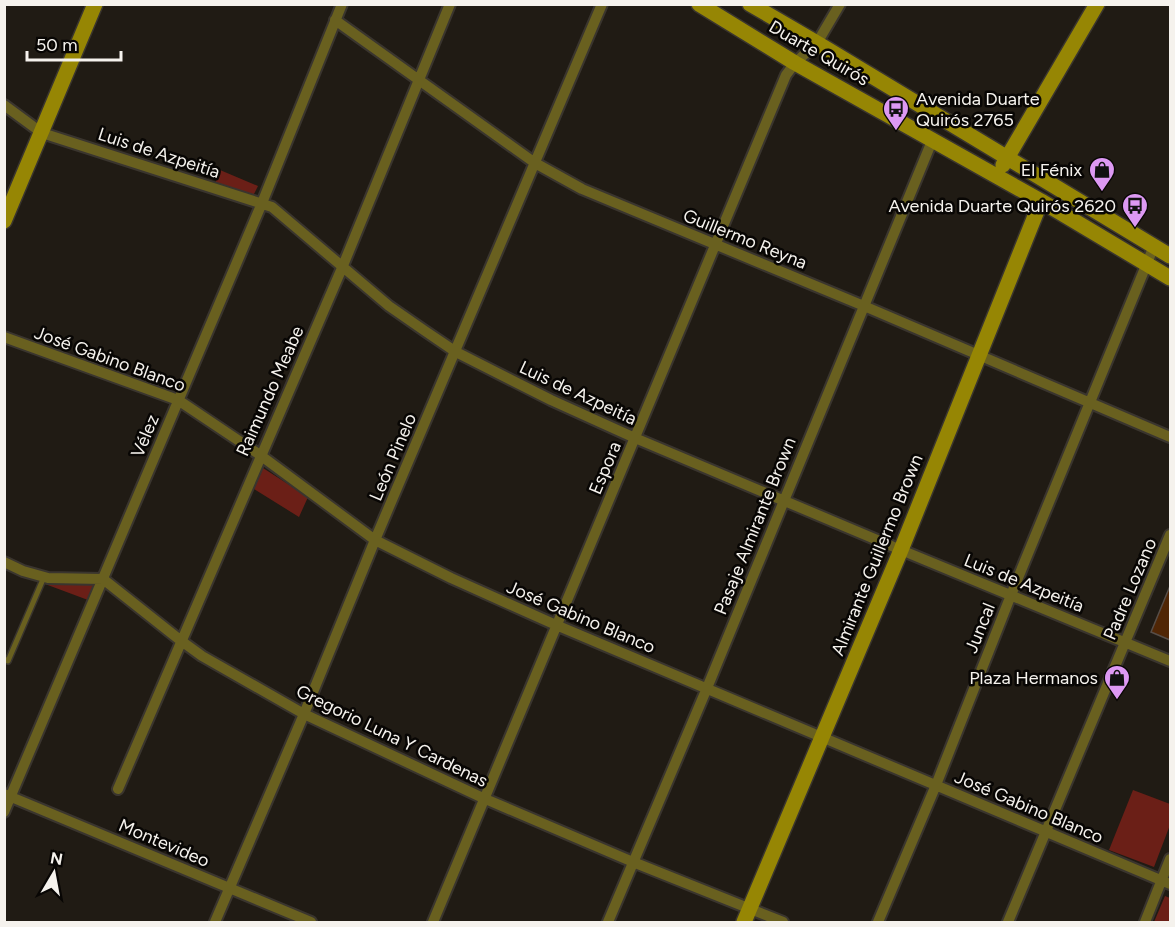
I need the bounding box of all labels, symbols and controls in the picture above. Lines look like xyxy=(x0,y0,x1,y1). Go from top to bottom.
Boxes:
street label: Duarte Quirós xyxy=(765,15,873,91)
scale bar xyxy=(27,24,122,62)
text: 50 m xyxy=(36,34,78,56)
place label: Avenida Duarte Quirós 2765 xyxy=(916,88,1040,131)
bus stop icon: Avenida Duarte Quirós 2765 xyxy=(881,94,911,132)
street label: Luis de Azpeitía xyxy=(95,123,223,183)
shop icon: El Fénix xyxy=(1087,155,1117,193)
place label: El Fénix xyxy=(1021,159,1082,181)
bus stop icon: Avenida Duarte Quirós 2620 xyxy=(1120,191,1150,229)
place label: Avenida Duarte Quirós 2620 xyxy=(888,195,1116,217)
street label: Guillermo Reyna xyxy=(680,204,810,274)
street label: José Gabino Blanco xyxy=(31,321,189,397)
street label: Raimundo Meabe xyxy=(231,322,309,459)
street label: Luis de Azpeitía xyxy=(516,356,640,430)
street label: León Pinelo xyxy=(365,410,421,504)
street label: Vélez xyxy=(126,411,164,461)
street label: Pasaje Almirante Brown xyxy=(709,434,801,618)
street label: Espora xyxy=(584,438,626,498)
street label: Almirante Guillermo Brown xyxy=(826,451,928,659)
street label: Padre Lozano xyxy=(1099,535,1161,643)
street label: Luis de Azpeitía xyxy=(961,549,1087,617)
street label: José Gabino Blanco xyxy=(503,576,659,658)
street label: Juncal xyxy=(960,600,1000,656)
shop icon: Plaza Hermanos xyxy=(1102,663,1132,701)
place label: Plaza Hermanos xyxy=(969,667,1098,689)
street label: Gregorio Luna Y Cardenas xyxy=(293,680,491,792)
street label: José Gabino Blanco xyxy=(951,766,1107,848)
street label: Montevideo xyxy=(115,814,213,872)
north arrow xyxy=(24,843,84,903)
text: N xyxy=(49,848,64,869)

